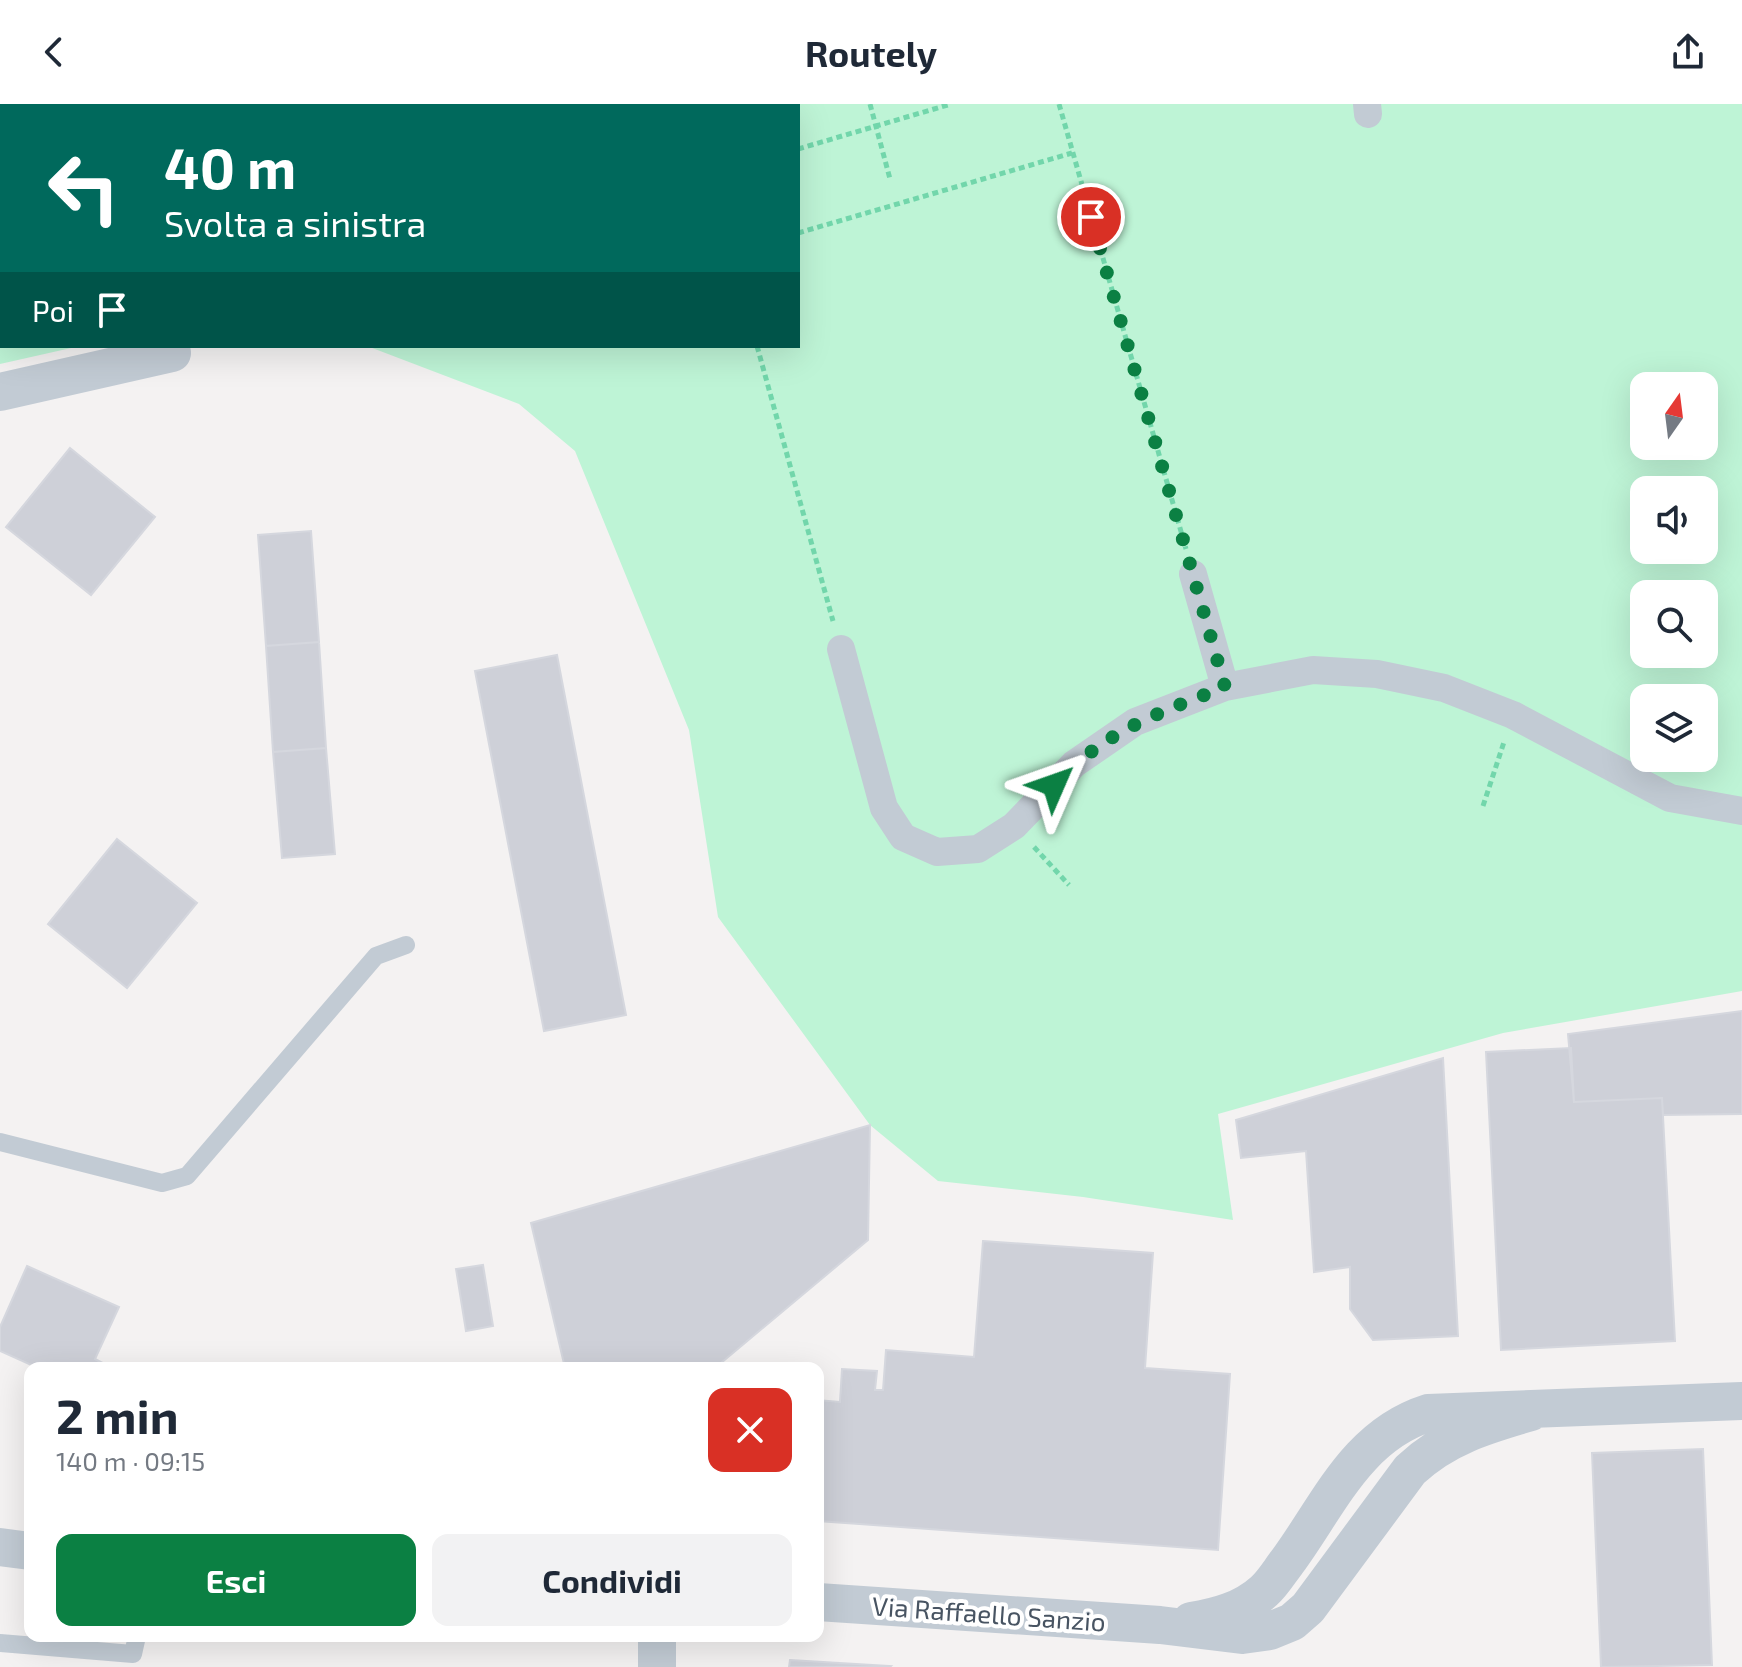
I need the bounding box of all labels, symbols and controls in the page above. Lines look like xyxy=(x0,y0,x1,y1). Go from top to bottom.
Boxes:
icon: back xyxy=(32,30,76,74)
icon: share xyxy=(1666,30,1710,74)
text: Routely xyxy=(805,31,937,74)
text: 40 m xyxy=(164,133,296,200)
icon: left xyxy=(32,136,136,240)
pin xyxy=(1057,183,1125,251)
icon: arrive xyxy=(1069,195,1113,239)
text: Svolta a sinistra xyxy=(164,201,426,244)
icon: arrive xyxy=(90,288,134,332)
text: Poi xyxy=(32,292,74,328)
north arrow xyxy=(1630,372,1718,460)
map controls xyxy=(1630,372,1718,772)
button: sound xyxy=(1630,476,1718,564)
button: search xyxy=(1630,580,1718,668)
button: layers xyxy=(1630,684,1718,772)
position arrow xyxy=(1012,743,1096,827)
text: 2 min xyxy=(56,1386,179,1444)
button: close xyxy=(708,1388,792,1472)
text: 140 m · 09:15 xyxy=(56,1445,205,1476)
button: Esci xyxy=(56,1534,416,1626)
button: Condividi xyxy=(432,1534,792,1626)
street label: Via Raffaello Sanzio xyxy=(871,1589,1107,1637)

